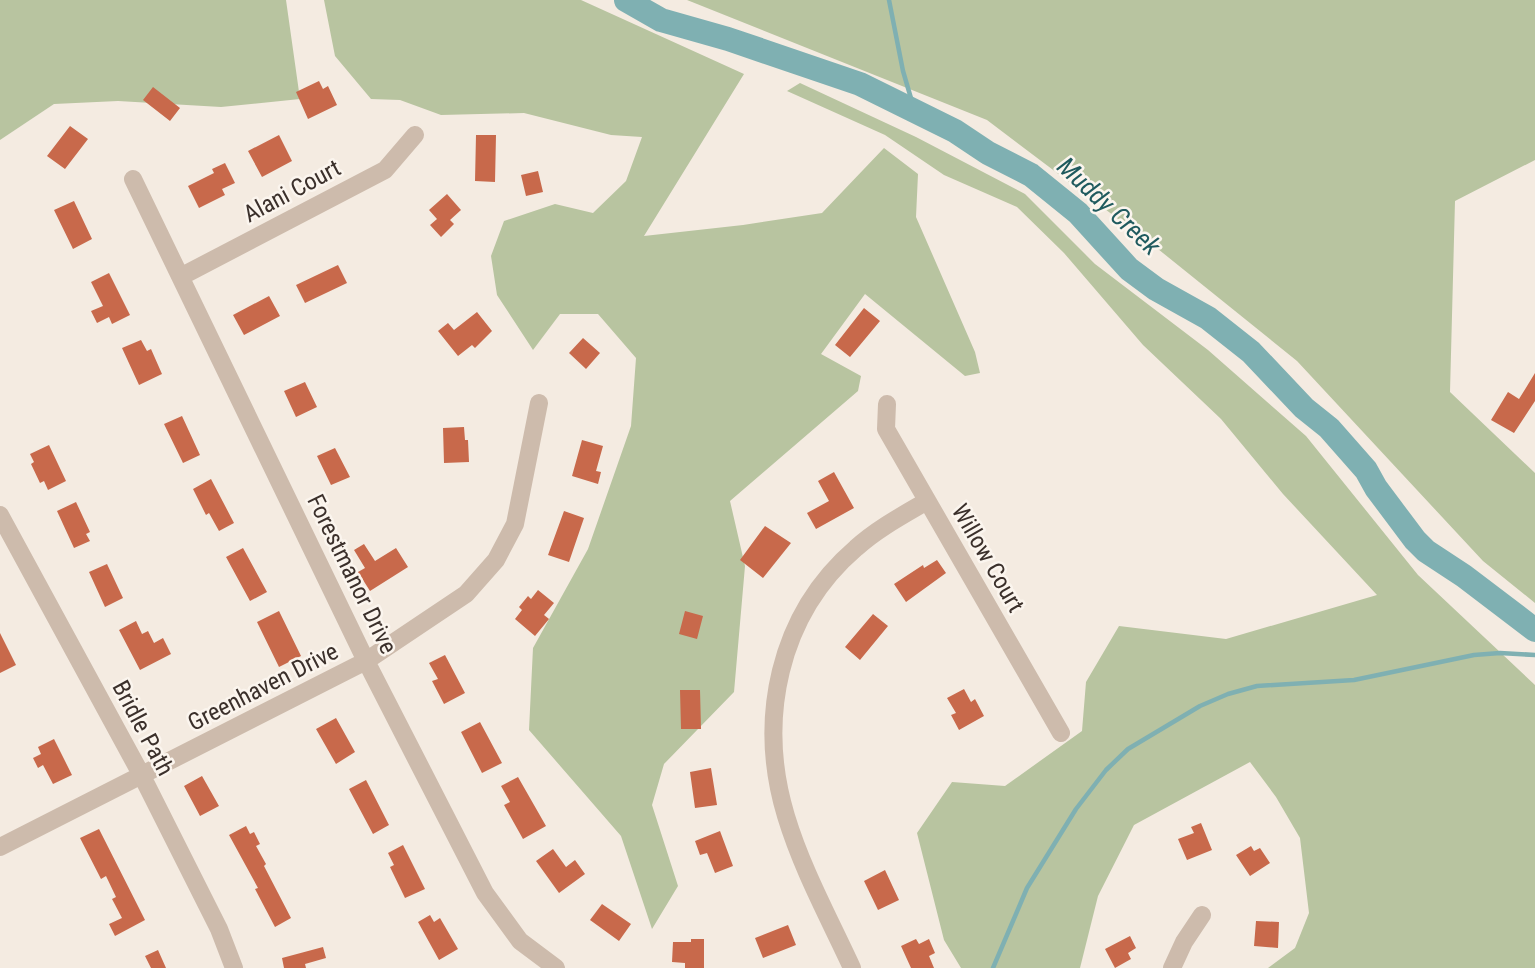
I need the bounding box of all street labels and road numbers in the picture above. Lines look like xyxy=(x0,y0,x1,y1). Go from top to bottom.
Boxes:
street label: Alani Court xyxy=(239,154,345,228)
street label: Forestmanor Drive xyxy=(301,490,403,658)
street label: Willow Court xyxy=(946,499,1030,617)
street label: Greenhaven Drive xyxy=(183,637,343,737)
street label: Bridle Path xyxy=(106,676,180,780)

